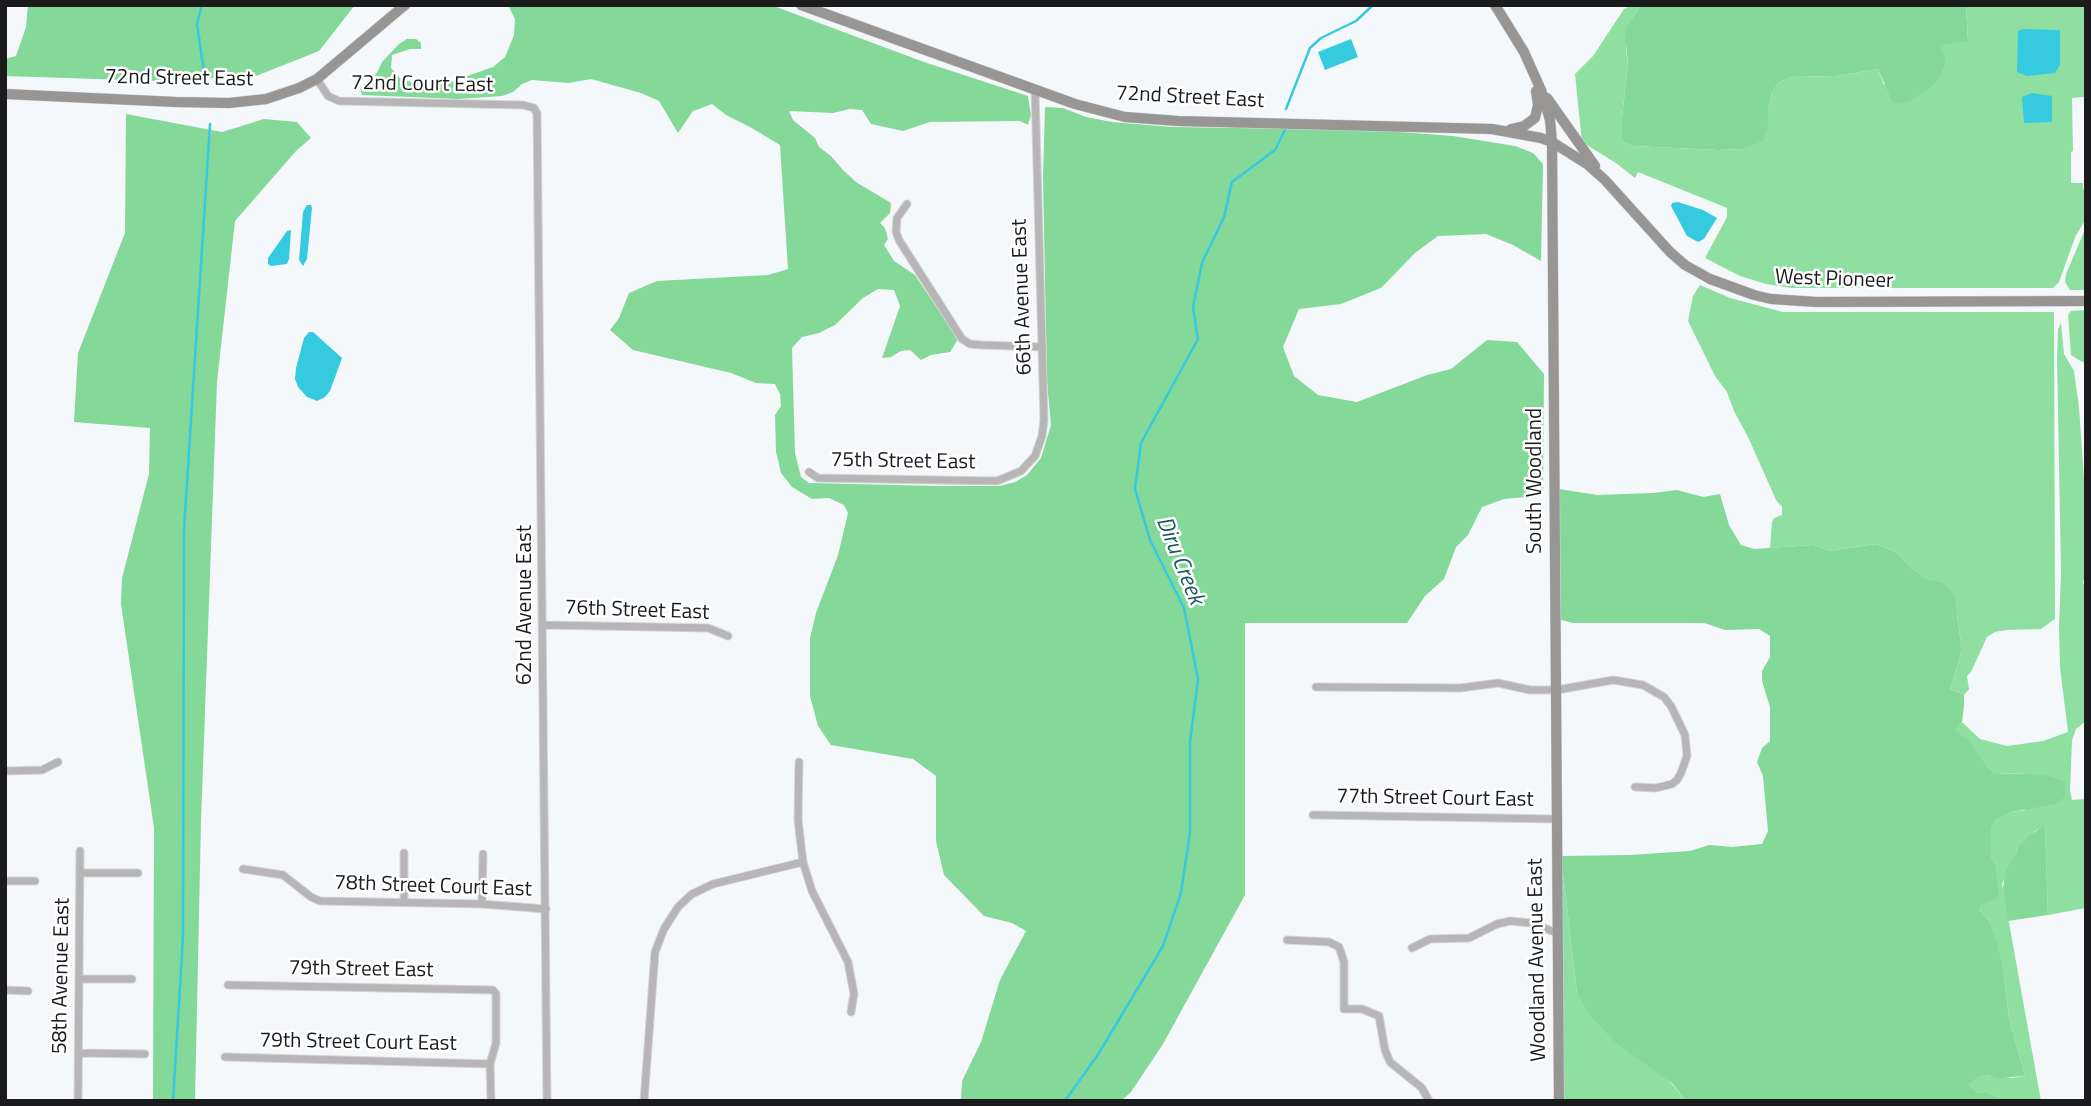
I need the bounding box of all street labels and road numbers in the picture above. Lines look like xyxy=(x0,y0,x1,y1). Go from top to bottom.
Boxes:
street label: 72nd Street East xyxy=(105,65,253,93)
street label: 72nd Court East xyxy=(351,71,493,99)
street label: 72nd Street East xyxy=(1115,82,1265,114)
street label: 66th Avenue East xyxy=(1008,218,1038,376)
street label: West Pioneer xyxy=(1774,265,1894,295)
street label: South Woodland xyxy=(1523,408,1549,554)
street label: 75th Street East xyxy=(830,448,976,476)
street label: 62nd Avenue East xyxy=(513,525,539,685)
street label: 76th Street East xyxy=(564,596,710,626)
street label: 77th Street Court East xyxy=(1336,785,1534,813)
street label: Woodland Avenue East xyxy=(1524,858,1552,1062)
street label: 78th Street Court East xyxy=(334,871,532,903)
street label: 58th Avenue East xyxy=(48,898,76,1054)
street label: 79th Street East xyxy=(288,956,434,984)
street label: 79th Street Court East xyxy=(259,1029,457,1057)

